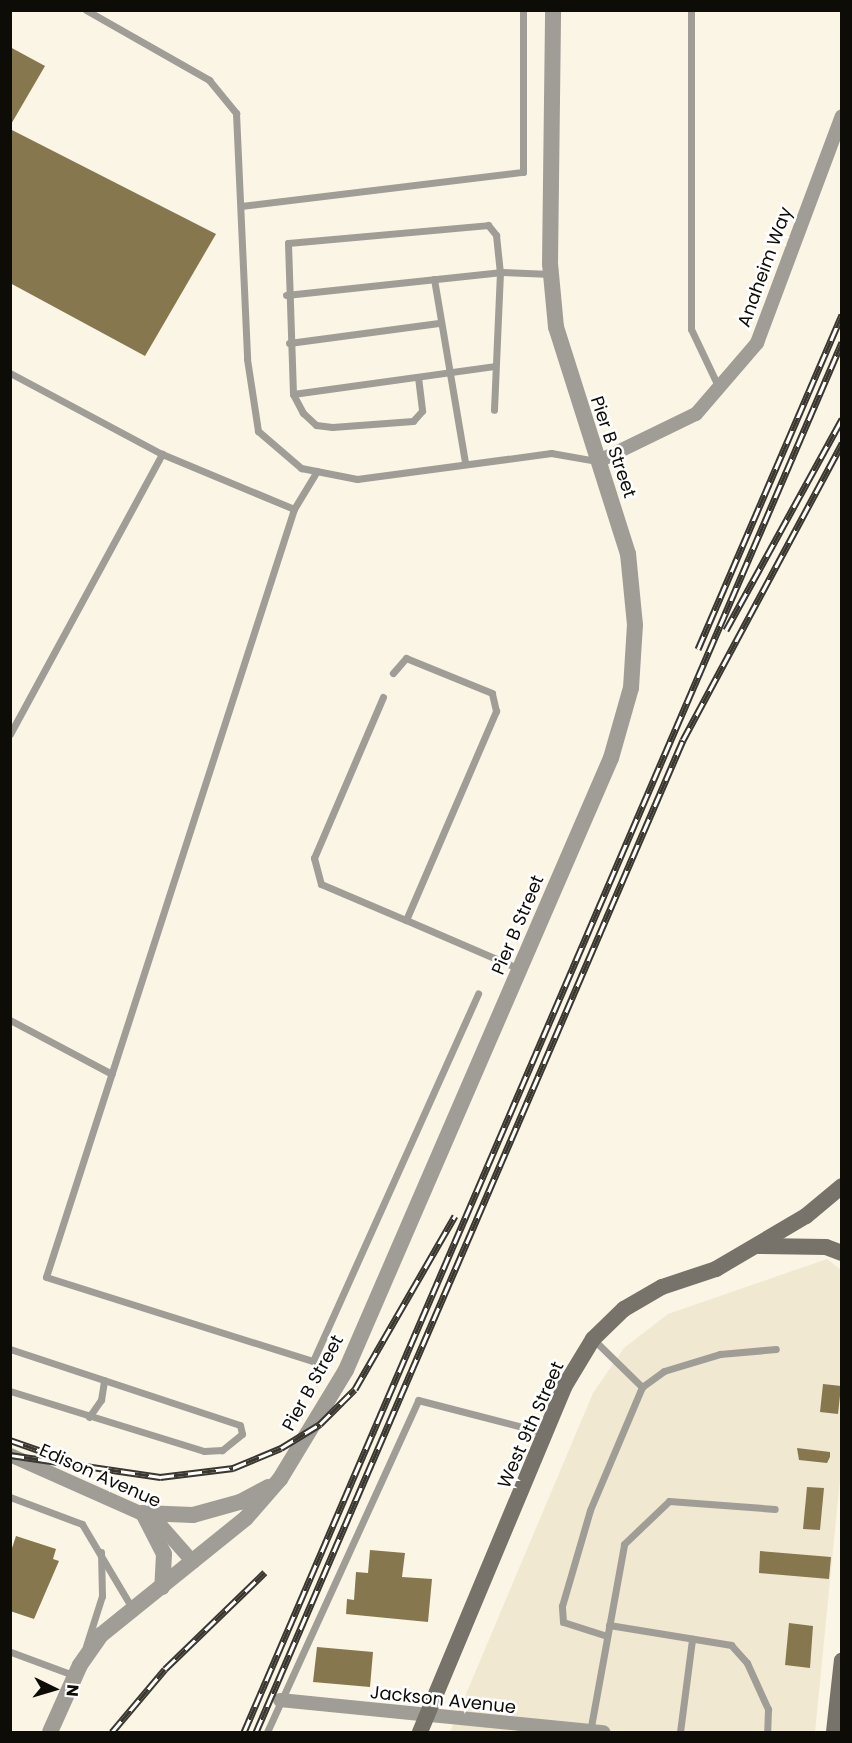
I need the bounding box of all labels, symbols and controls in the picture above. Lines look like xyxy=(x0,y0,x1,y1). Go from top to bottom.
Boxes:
street label: Anaheim Way xyxy=(733,204,797,330)
street label: Pier B Street xyxy=(586,393,640,501)
street label: Pier B Street xyxy=(487,872,549,978)
street label: Pier B Street xyxy=(278,1331,348,1435)
street label: West 9th Street xyxy=(493,1358,569,1492)
street label: Edison Avenue xyxy=(36,1440,164,1512)
north arrow xyxy=(24,1659,84,1719)
street label: Jackson Avenue xyxy=(369,1682,517,1718)
text: N xyxy=(60,1684,84,1698)

